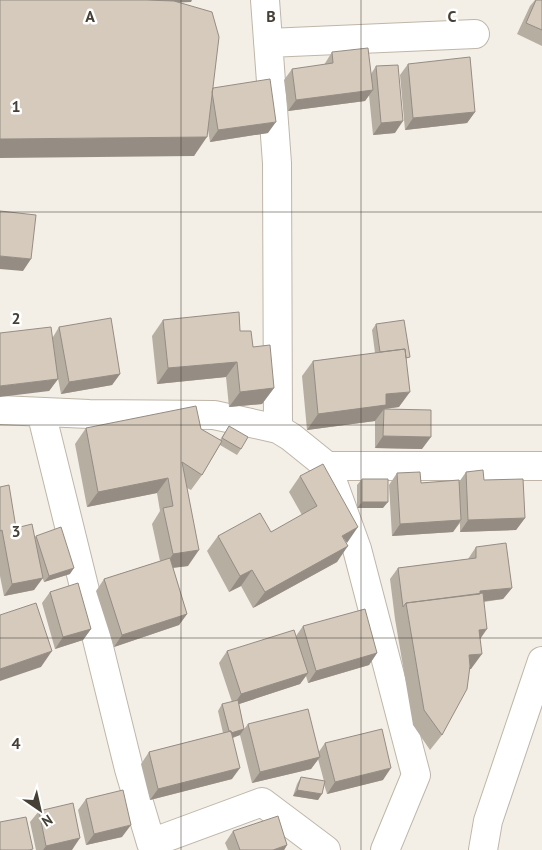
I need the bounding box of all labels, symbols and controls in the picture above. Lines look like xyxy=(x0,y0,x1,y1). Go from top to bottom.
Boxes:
text: A xyxy=(85,6,95,26)
text: B xyxy=(266,6,276,26)
text: C xyxy=(448,6,457,26)
text: 1 xyxy=(11,96,21,116)
text: 2 xyxy=(11,308,21,328)
text: 3 xyxy=(11,521,21,541)
text: 4 xyxy=(11,733,21,753)
north arrow xyxy=(15,785,65,835)
text: N xyxy=(38,811,56,831)

